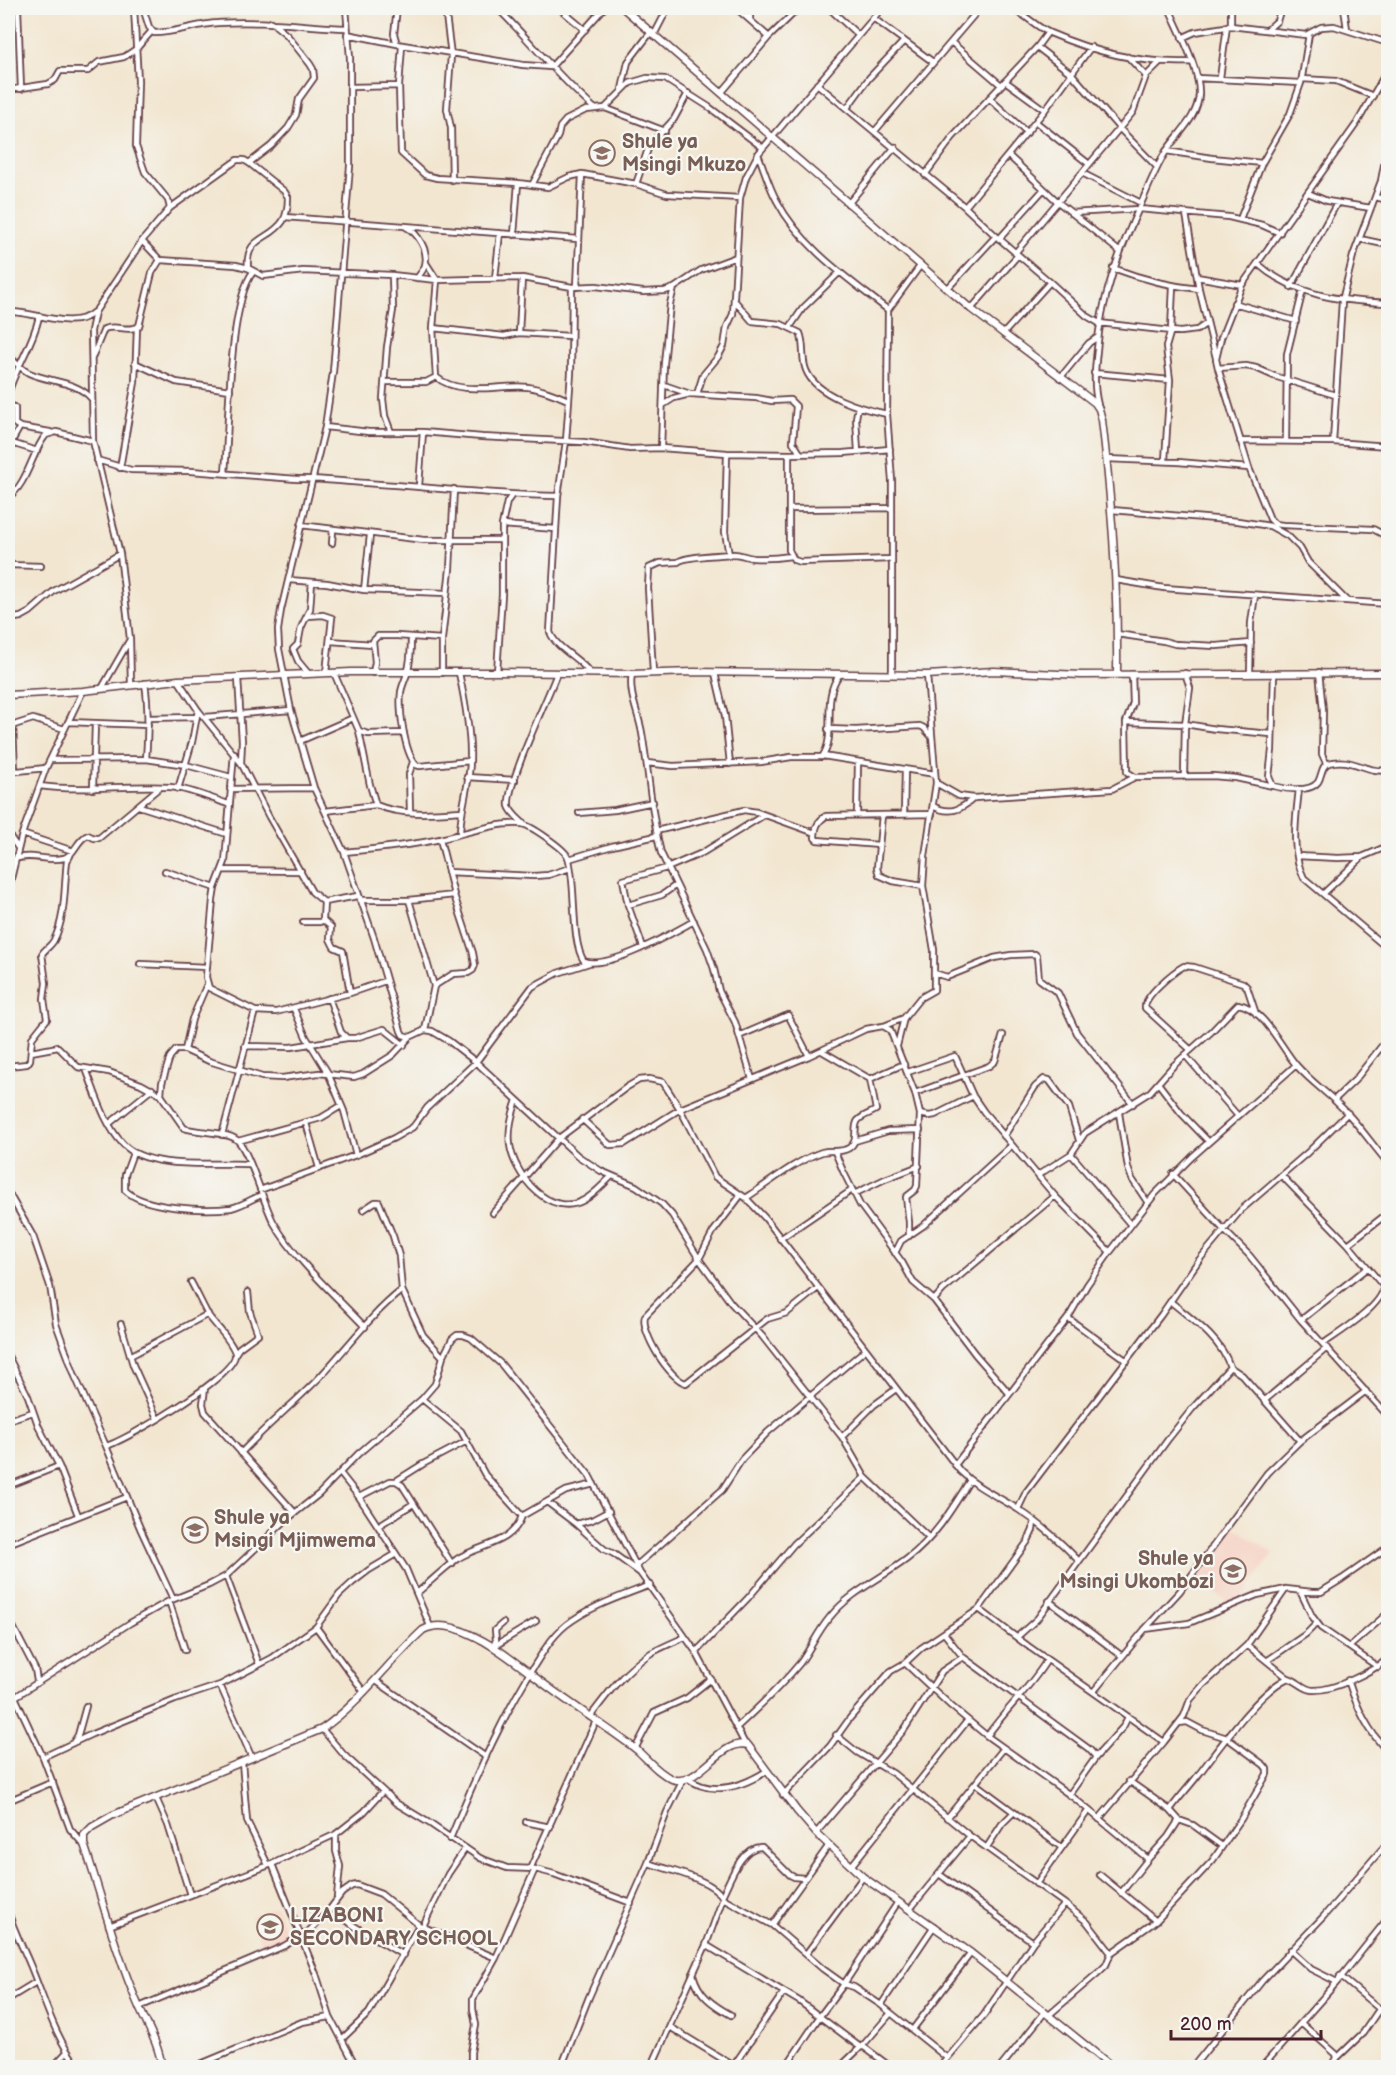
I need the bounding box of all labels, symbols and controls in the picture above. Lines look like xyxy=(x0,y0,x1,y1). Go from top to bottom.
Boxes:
place label: Shule ya Msingi Mkuzo xyxy=(622,130,746,177)
school or university icon: Shule ya Msingi Mkuzo xyxy=(587,138,617,168)
place label: Shule ya Msingi Mjimwema xyxy=(214,1506,376,1553)
school or university icon: Shule ya Msingi Mjimwema xyxy=(180,1515,210,1545)
place label: Shule ya Msingi Ukombozi xyxy=(1060,1547,1214,1594)
school or university icon: Shule ya Msingi Ukombozi xyxy=(1218,1556,1248,1586)
place label: LIZABONI SECONDARY SCHOOL xyxy=(290,1904,498,1951)
school or university icon: LIZABONI SECONDARY SCHOOL xyxy=(255,1912,285,1942)
scale bar xyxy=(1171,2003,1321,2041)
text: 200 m xyxy=(1180,2014,1232,2035)

